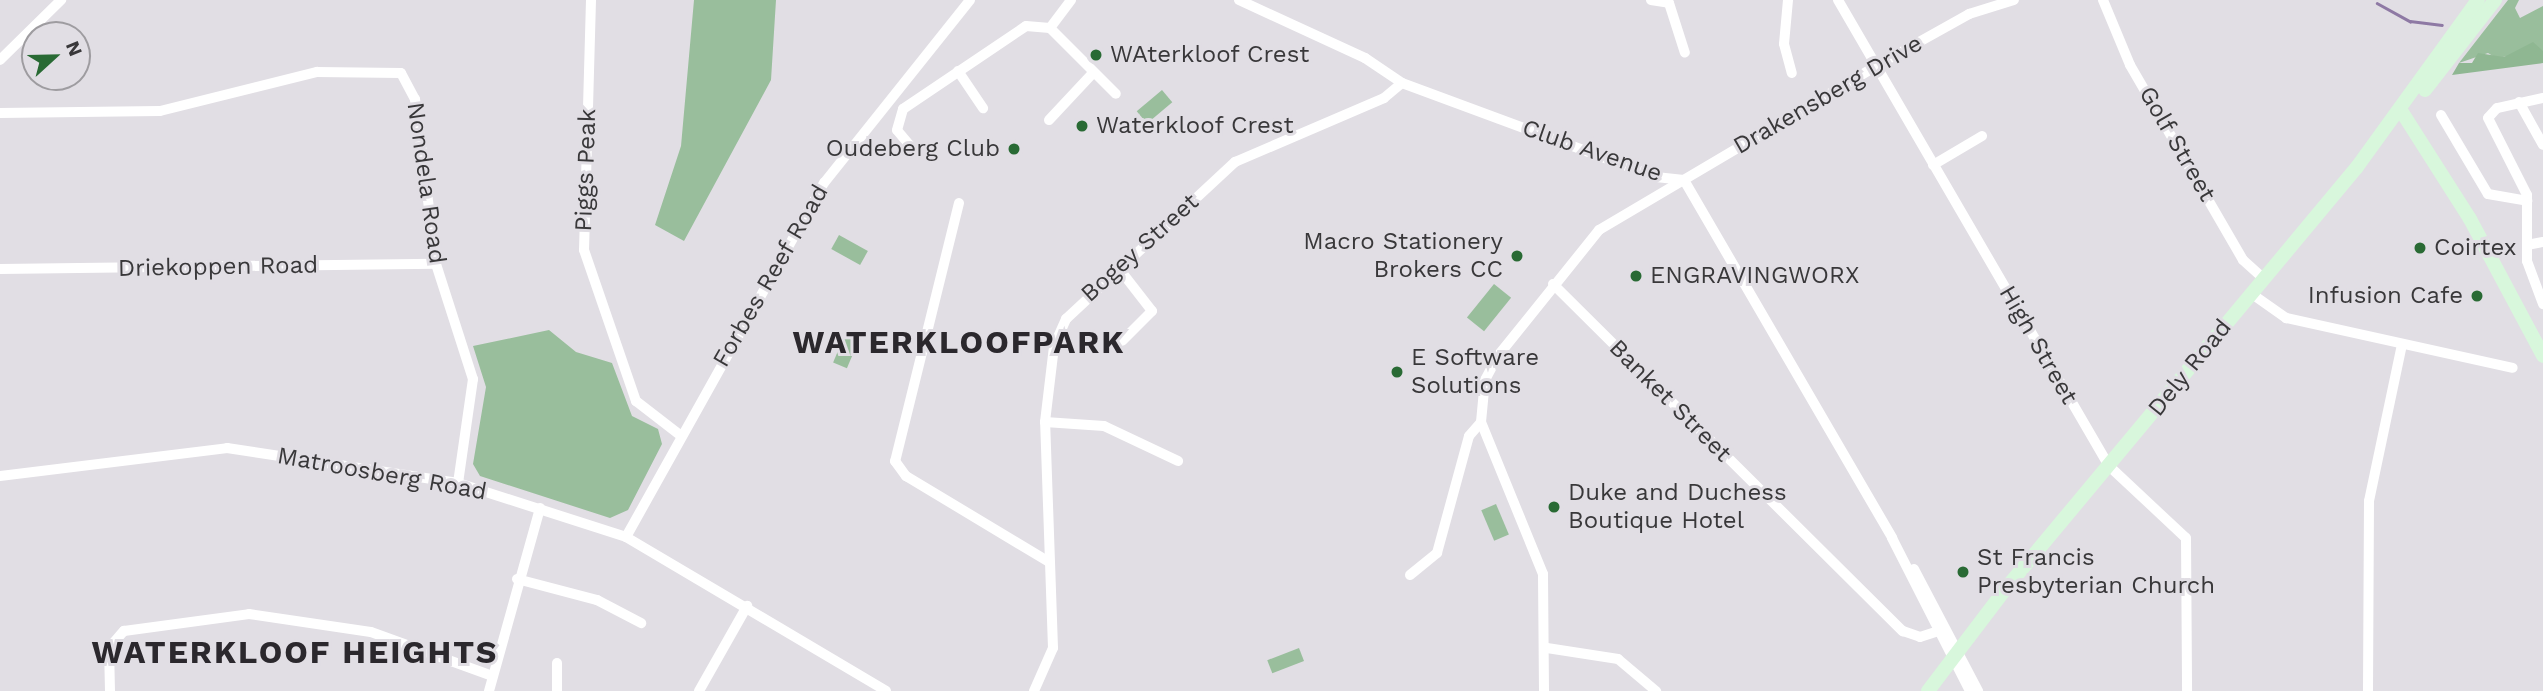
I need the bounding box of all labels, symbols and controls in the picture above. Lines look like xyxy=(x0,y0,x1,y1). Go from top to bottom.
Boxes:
north arrow xyxy=(21,21,91,91)
street label: Drakensberg Drive xyxy=(1728,29,1928,161)
text: N xyxy=(61,38,87,60)
place label: WAterkloof Crest xyxy=(1110,41,1310,69)
marker: WAterkloof Crest xyxy=(1088,47,1104,63)
street label: Golf Street xyxy=(2132,81,2222,207)
street label: Nondela Road xyxy=(400,100,452,266)
street label: Piggs Peak xyxy=(569,108,603,232)
place label: Waterkloof Crest xyxy=(1096,112,1294,140)
street label: Club Avenue xyxy=(1518,113,1666,189)
marker: Waterkloof Crest xyxy=(1074,118,1090,134)
place label: Oudeberg Club xyxy=(826,135,1000,163)
marker: Oudeberg Club xyxy=(1006,141,1022,157)
street label: Forbes Reef Road xyxy=(707,179,835,373)
street label: Bogey Street xyxy=(1075,187,1205,309)
place label: Macro Stationery Brokers CC xyxy=(1303,228,1503,284)
place label: Coirtex xyxy=(2434,234,2517,262)
marker: Coirtex xyxy=(2412,240,2428,256)
marker: Macro Stationery Brokers CC xyxy=(1509,248,1525,264)
street label: Driekoppen Road xyxy=(118,251,318,283)
place label: ENGRAVINGWORX xyxy=(1650,262,1859,290)
marker: ENGRAVINGWORX xyxy=(1628,268,1644,284)
street label: High Street xyxy=(1993,281,2083,409)
place label: Infusion Cafe xyxy=(2308,282,2463,310)
marker: Infusion Cafe xyxy=(2469,288,2485,304)
street label: Dely Road xyxy=(2142,313,2238,423)
district label: WATERKLOOFPARK xyxy=(794,323,1124,361)
street label: Banket Street xyxy=(1603,334,1737,468)
place label: E Software Solutions xyxy=(1411,344,1539,400)
marker: E Software Solutions xyxy=(1389,364,1405,380)
street label: Matroosberg Road xyxy=(275,441,489,507)
place label: Duke and Duchess Boutique Hotel xyxy=(1568,479,1787,535)
marker: Duke and Duchess Boutique Hotel xyxy=(1546,499,1562,515)
place label: St Francis Presbyterian Church xyxy=(1977,544,2215,600)
marker: St Francis Presbyterian Church xyxy=(1955,564,1971,580)
district label: WATERKLOOF HEIGHTS xyxy=(94,633,496,671)

